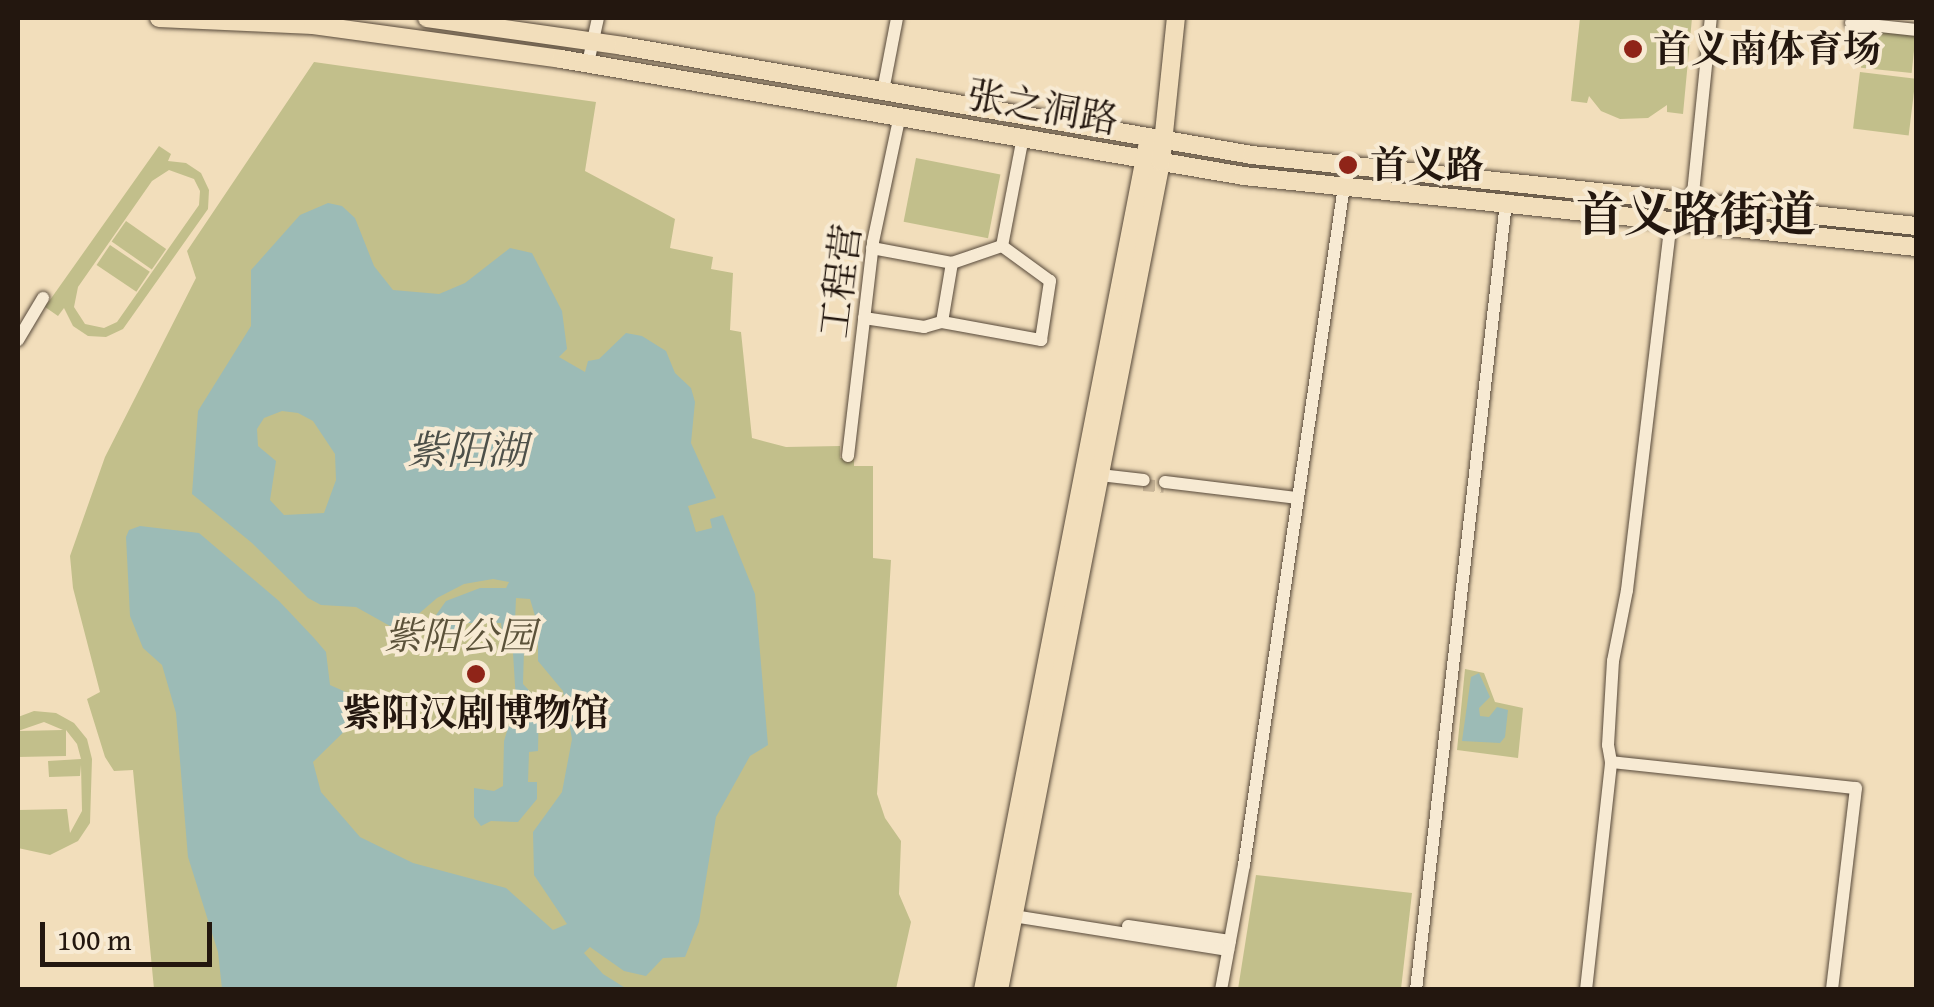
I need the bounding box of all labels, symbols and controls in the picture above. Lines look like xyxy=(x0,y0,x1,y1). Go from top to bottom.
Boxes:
place label: 首义南体育场 xyxy=(1653,26,1881,72)
marker: 首义南体育场 xyxy=(1622,38,1644,60)
street label: 张之洞路 xyxy=(964,71,1122,143)
place label: 首义路 xyxy=(1370,142,1484,188)
marker: 首义路 xyxy=(1335,152,1361,178)
district label: 首义路街道 xyxy=(1576,185,1816,243)
street label: 工程营 xyxy=(810,222,870,340)
water label: 紫阳湖 xyxy=(407,426,527,474)
park label: 紫阳公园 xyxy=(384,613,536,659)
marker: 紫阳汉剧博物馆 xyxy=(465,663,487,685)
place label: 紫阳汉剧博物馆 xyxy=(343,690,609,736)
scale bar xyxy=(45,902,218,964)
text: 100 m xyxy=(57,917,131,961)

